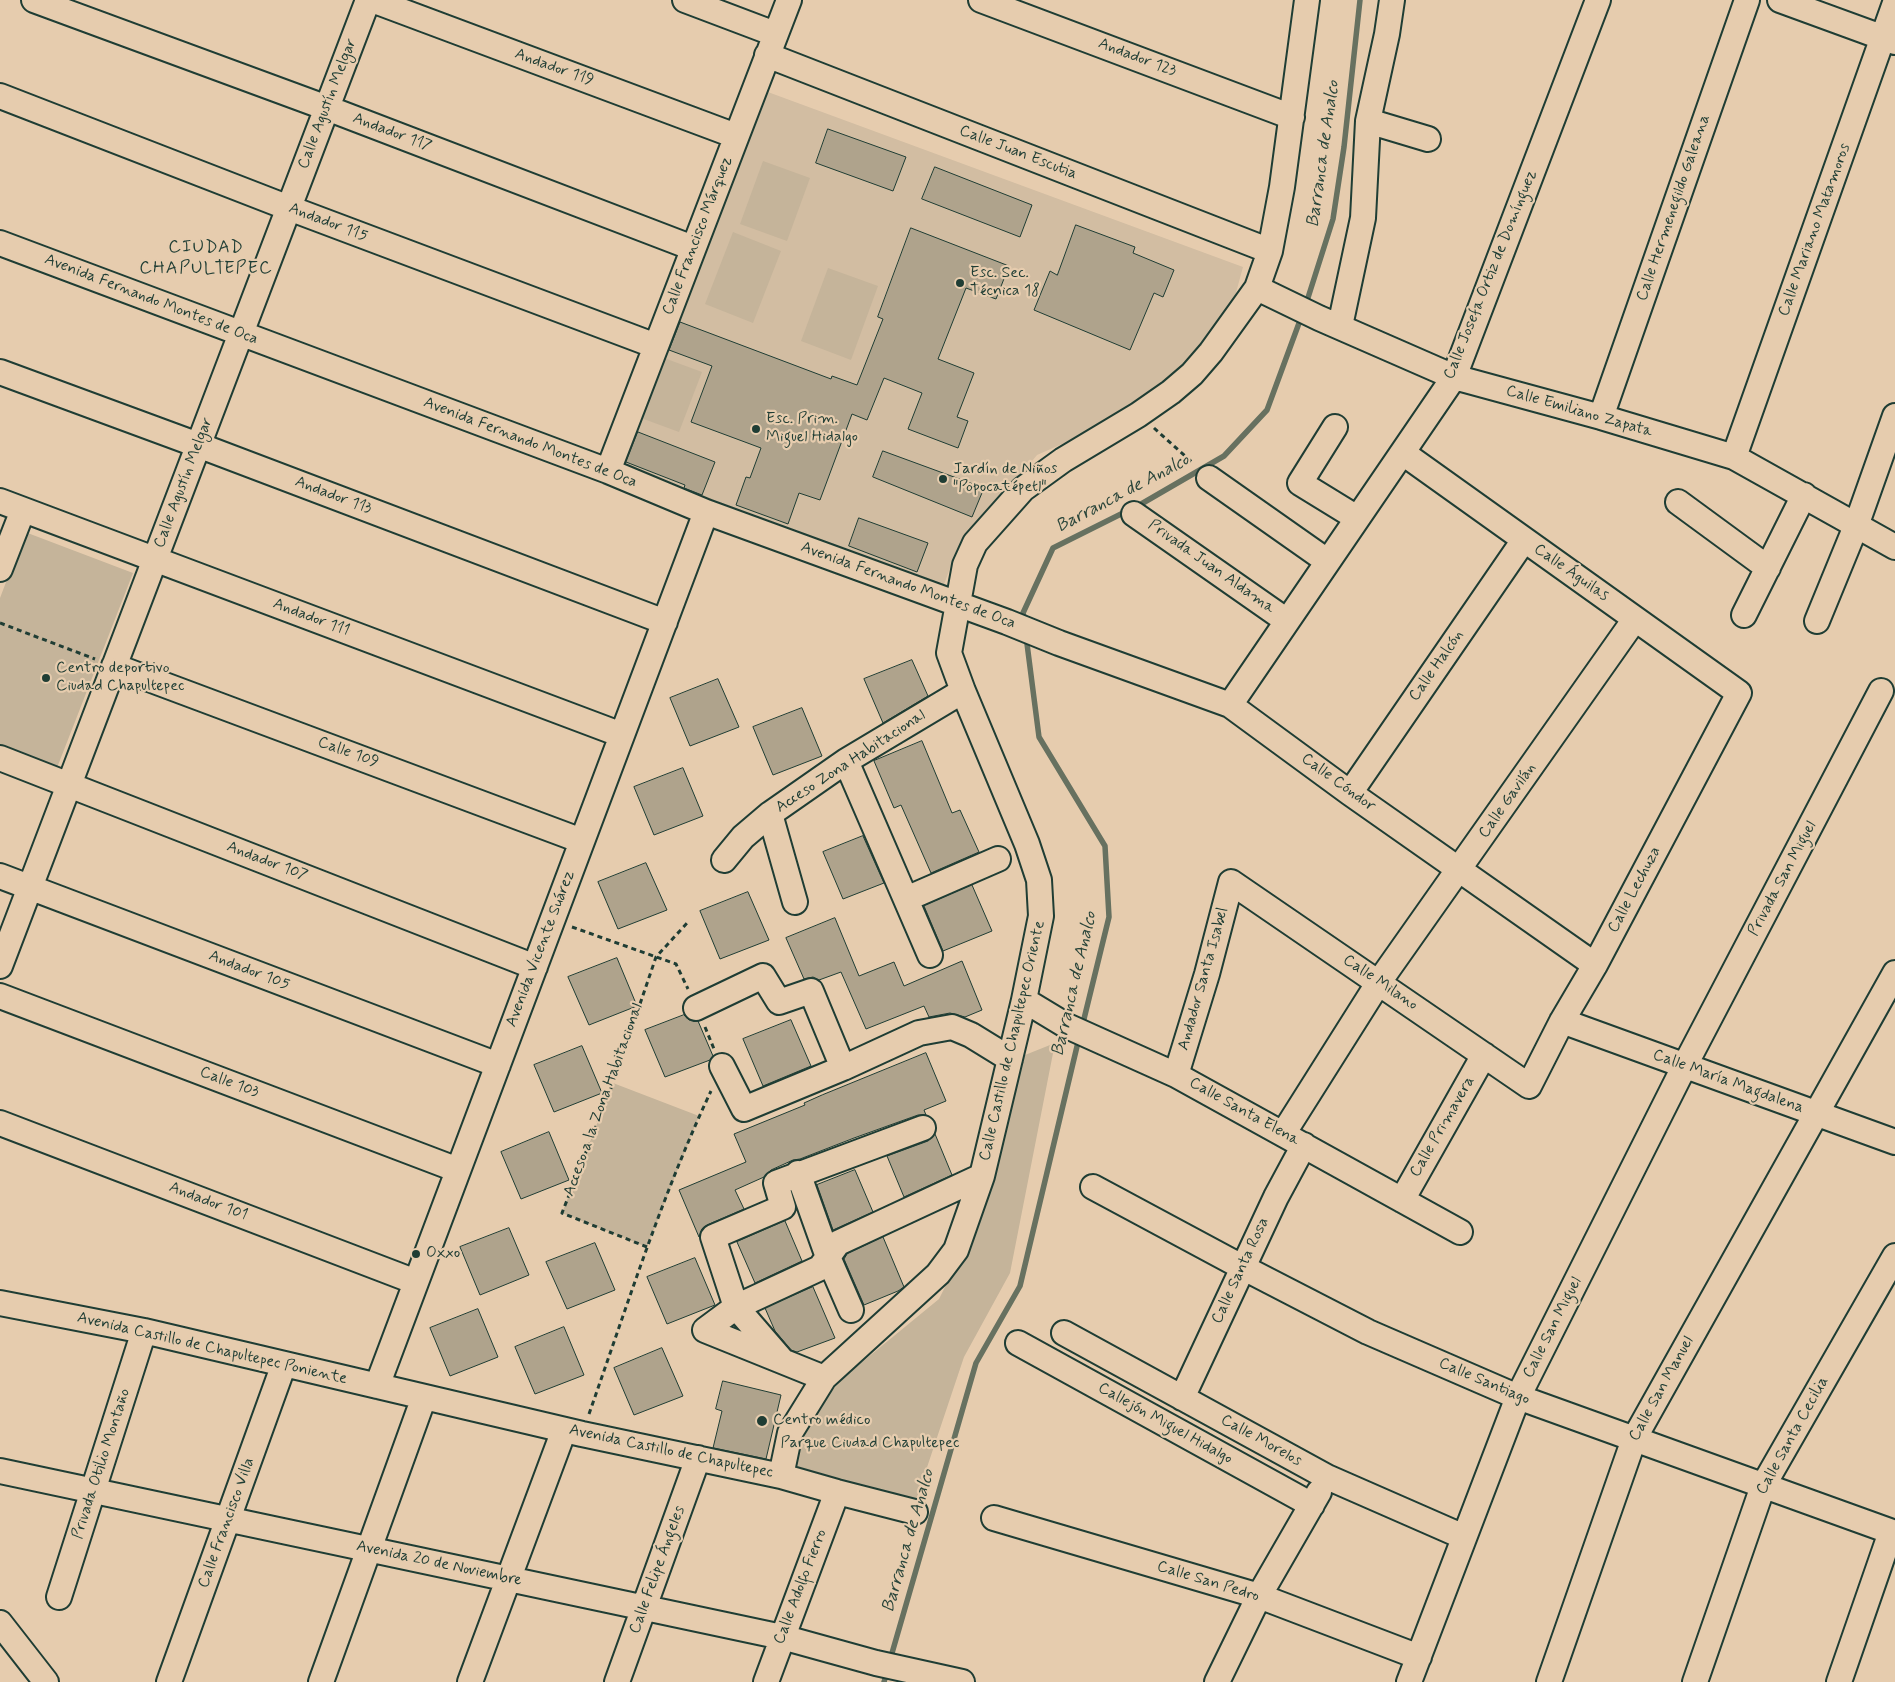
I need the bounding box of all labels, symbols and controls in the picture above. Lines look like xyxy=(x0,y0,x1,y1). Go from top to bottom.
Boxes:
street label: Andador 123 xyxy=(1095,34,1179,82)
street label: Calle Agustín Melgar xyxy=(294,36,362,172)
street label: Andador 119 xyxy=(512,45,596,91)
water label: Barranca de Analco xyxy=(1303,79,1345,229)
street label: Andador 117 xyxy=(350,109,434,157)
street label: Calle Hermenegildo Galeana xyxy=(1633,112,1715,304)
street label: Calle Juan Escutia xyxy=(956,122,1080,184)
street label: Calle Mariano Matamoros xyxy=(1775,141,1855,319)
street label: Calle Francisco Márquez xyxy=(659,154,737,318)
street label: Calle Josefa Ortiz de Domínguez xyxy=(1440,168,1542,382)
street label: Andador 115 xyxy=(286,199,370,247)
district label: CIUDAD CHAPULTEPEC xyxy=(136,237,276,280)
street label: Avenida Fernando Montes de Oca xyxy=(42,250,260,350)
place label: Esc. Sec. Técnica 18 xyxy=(970,264,1040,302)
marker: Esc. Sec. Técnica 18 xyxy=(954,277,966,289)
street label: Calle Emiliano Zapata xyxy=(1503,382,1655,442)
street label: Avenida Fernando Montes de Oca xyxy=(421,393,639,493)
place label: Esc. Prim. Miguel Hidalgo xyxy=(766,410,858,448)
street label: Calle Agustín Melgar xyxy=(150,415,218,551)
marker: Esc. Prim. Miguel Hidalgo xyxy=(750,423,762,435)
water label: Barranca de Analco xyxy=(1053,450,1193,538)
place label: Jardín de Niños "Popocatépetl" xyxy=(953,460,1057,498)
street label: Andador 113 xyxy=(292,473,374,519)
marker: Jardín de Niños "Popocatépetl" xyxy=(937,473,949,485)
street label: Privada Juan Aldama xyxy=(1144,516,1278,618)
street label: Avenida Fernando Montes de Oca xyxy=(798,538,1018,634)
street label: Calle Águilas xyxy=(1530,540,1612,606)
street label: Andador 111 xyxy=(270,595,352,641)
street label: Calle Halcón xyxy=(1405,627,1469,705)
place label: Centro deportivo Ciudad Chapultepec xyxy=(56,659,185,697)
marker: Centro deportivo Ciudad Chapultepec xyxy=(40,672,52,684)
street label: Acceso Zona Habitacional xyxy=(773,706,929,818)
street label: Calle 109 xyxy=(315,733,381,773)
street label: Calle Cóndor xyxy=(1297,750,1379,816)
street label: Calle Gavilán xyxy=(1475,760,1541,842)
street label: Privada San Miguel xyxy=(1745,818,1821,940)
street label: Andador 107 xyxy=(224,838,310,886)
street label: Calle Lechuza xyxy=(1604,844,1666,936)
street label: Avenida Vicente Suárez xyxy=(502,868,580,1030)
street label: Andador Santa Isabel xyxy=(1174,905,1234,1053)
water label: Barranca de Analco xyxy=(1048,910,1102,1058)
street label: Calle Castillo de Chapultepec Oriente xyxy=(976,919,1050,1163)
street label: Andador 105 xyxy=(206,947,292,995)
street label: Calle Milano xyxy=(1339,951,1421,1015)
street label: Acceso a la Zona Habitacional xyxy=(560,1001,648,1199)
street label: Calle María Magdalena xyxy=(1650,1046,1806,1118)
street label: Calle 103 xyxy=(197,1063,261,1103)
street label: Calle Primavera xyxy=(1406,1073,1480,1181)
street label: Calle Santa Elena xyxy=(1185,1074,1303,1150)
street label: Andador 101 xyxy=(166,1178,250,1226)
street label: Calle Santa Rosa xyxy=(1208,1215,1274,1327)
place label: Oxxo xyxy=(426,1244,460,1264)
marker: Oxxo xyxy=(410,1248,422,1260)
street label: Calle San Miguel xyxy=(1519,1274,1587,1382)
street label: Avenida Castillo de Chapultepec Poniente xyxy=(75,1309,349,1389)
street label: Calle San Manuel xyxy=(1625,1333,1699,1445)
street label: Calle Santiago xyxy=(1435,1354,1533,1410)
street label: Calle Santa Cecilia xyxy=(1753,1374,1833,1498)
street label: Callejón Miguel Hidalgo xyxy=(1094,1379,1236,1469)
street label: Privada Otilio Montaño xyxy=(69,1386,135,1542)
place label: Centro médico xyxy=(773,1411,870,1431)
street label: Calle Morelos xyxy=(1217,1411,1305,1471)
marker: Centro médico xyxy=(755,1414,769,1428)
street label: Avenida Castillo de Chapultepec xyxy=(567,1421,775,1483)
park label: Parque Ciudad Chapultepec xyxy=(781,1434,959,1454)
street label: Calle Francisco Villa xyxy=(195,1455,259,1591)
water label: Barranca de Analco xyxy=(878,1467,940,1615)
street label: Calle Felipe Ángeles xyxy=(626,1503,690,1637)
street label: Calle Adolfo Fierro xyxy=(770,1527,832,1647)
street label: Avenida 20 de Noviembre xyxy=(354,1537,524,1591)
street label: Calle San Pedro xyxy=(1155,1557,1261,1607)

